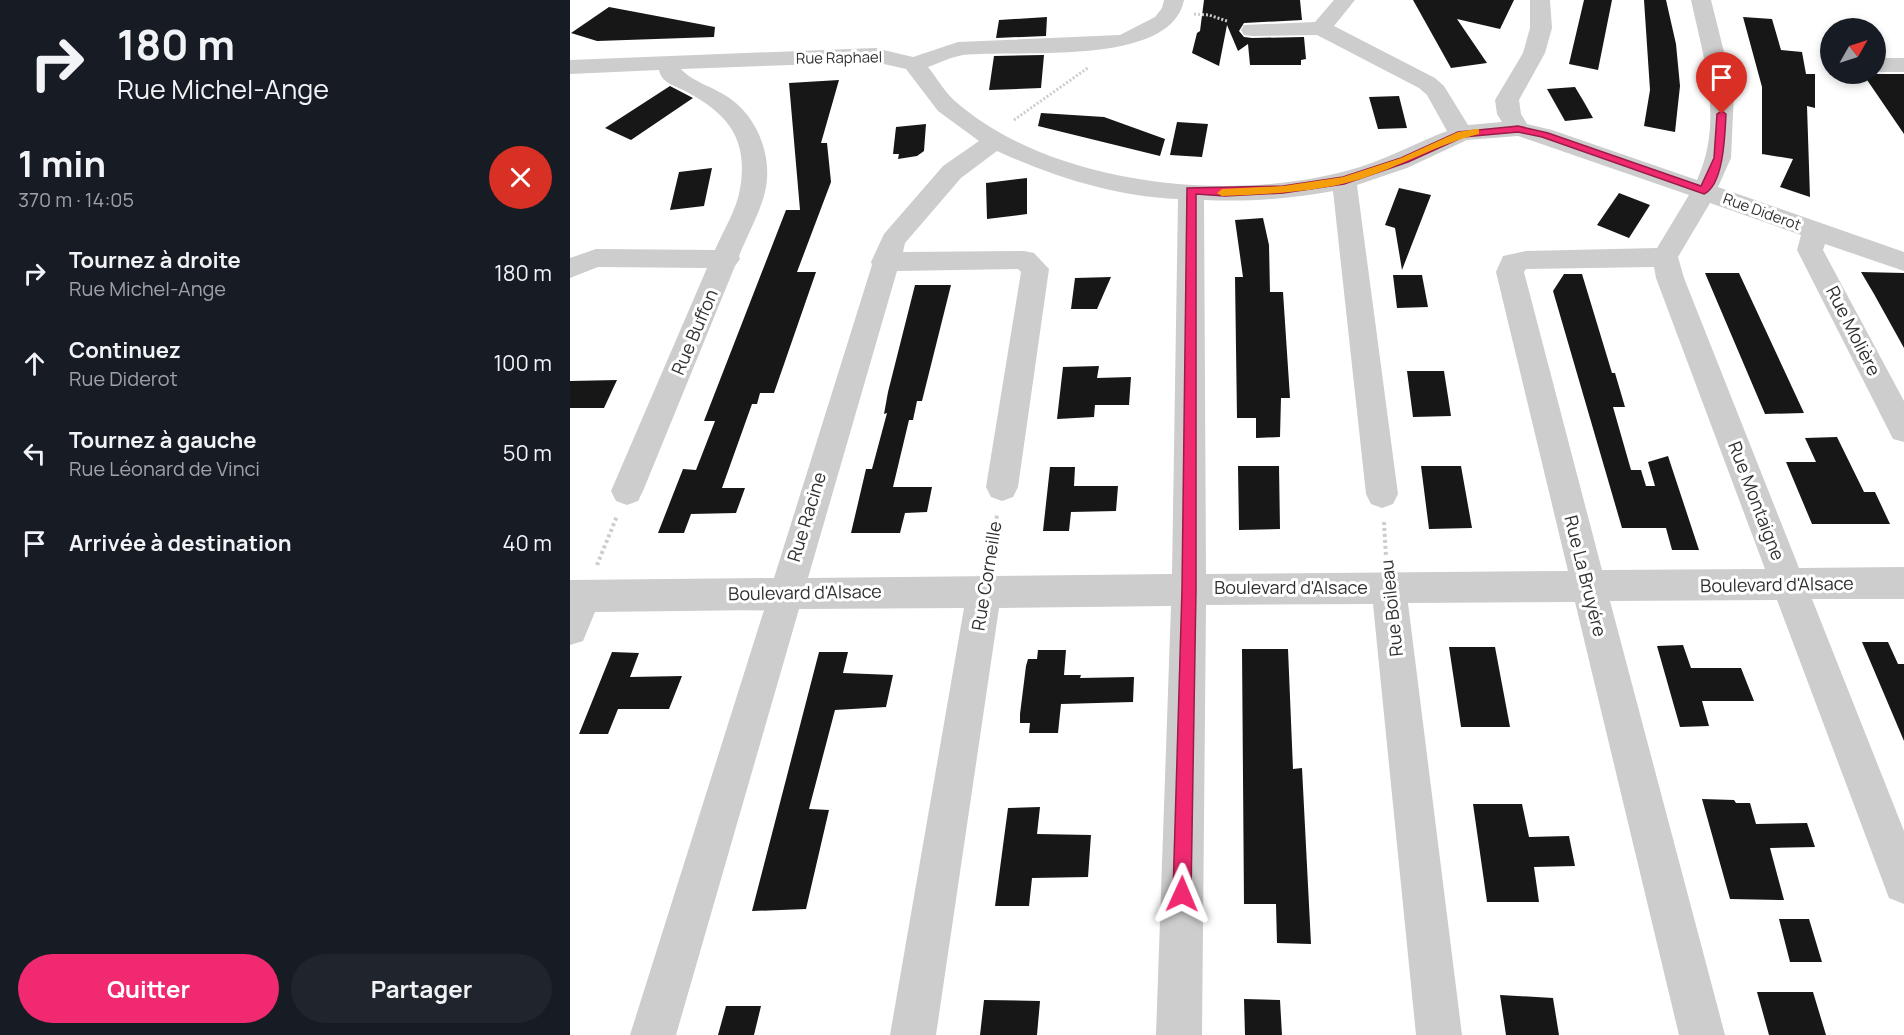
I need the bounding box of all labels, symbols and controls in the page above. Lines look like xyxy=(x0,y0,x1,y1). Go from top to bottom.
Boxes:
text: 180 m xyxy=(117,15,235,73)
north arrow xyxy=(1820,18,1886,84)
map controls xyxy=(1820,18,1886,84)
icon: right xyxy=(18,24,96,102)
street label: Rue Raphael xyxy=(796,46,882,69)
pin xyxy=(1696,52,1747,114)
icon: arrive xyxy=(1705,61,1738,94)
text: Rue Michel-Ange xyxy=(117,70,329,107)
text: 1 min xyxy=(18,139,106,188)
button: close xyxy=(489,146,552,209)
text: 370 m · 14:05 xyxy=(18,186,134,213)
street label: Rue Diderot xyxy=(1720,188,1804,235)
text: Tournez à droite xyxy=(69,245,241,275)
icon: right xyxy=(18,257,51,290)
text: 180 m xyxy=(494,258,552,288)
text: Rue Michel-Ange xyxy=(69,275,226,302)
street label: Rue Molière xyxy=(1821,282,1887,380)
street label: Rue Buffon xyxy=(665,285,723,378)
text: Continuez xyxy=(69,335,181,365)
icon: ahead xyxy=(18,347,51,380)
text: 100 m xyxy=(494,348,552,378)
text: Rue Diderot xyxy=(69,365,178,392)
text: Tournez à gauche xyxy=(69,425,256,455)
icon: left xyxy=(18,437,51,470)
text: 50 m xyxy=(503,438,552,468)
street label: Rue Montaigne xyxy=(1723,438,1791,564)
text: Rue Léonard de Vinci xyxy=(69,455,260,482)
street label: Rue Racine xyxy=(781,469,831,564)
street label: Rue La Bruyére xyxy=(1559,513,1613,639)
street label: Rue Corneille xyxy=(966,519,1007,632)
icon: arrive xyxy=(18,527,51,560)
text: Arrivée à destination xyxy=(69,528,292,558)
text: 40 m xyxy=(503,528,552,558)
street label: Rue Boileau xyxy=(1374,558,1408,658)
street label: Boulevard d'Alsace xyxy=(1700,571,1854,597)
street label: Boulevard d'Alsace xyxy=(1214,575,1368,599)
street label: Boulevard d'Alsace xyxy=(728,579,882,605)
position arrow xyxy=(1150,862,1214,926)
button: Quitter xyxy=(18,954,279,1023)
button: Partager xyxy=(291,954,552,1023)

